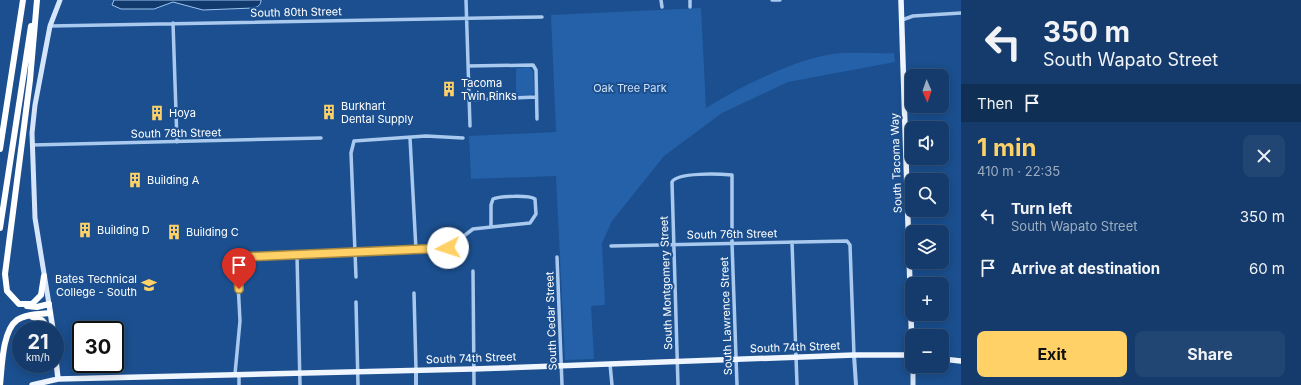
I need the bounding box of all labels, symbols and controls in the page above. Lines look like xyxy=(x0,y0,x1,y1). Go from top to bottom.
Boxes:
street label: South 80th Street xyxy=(250,4,342,20)
text: 350 m xyxy=(1043,15,1130,49)
icon: left xyxy=(977,16,1029,68)
text: South Wapato Street xyxy=(1043,49,1218,70)
north arrow xyxy=(905,69,949,113)
map controls xyxy=(905,69,949,373)
place label: Tacoma Twin Rinks xyxy=(461,76,517,103)
building icon: Tacoma Twin Rinks xyxy=(440,80,458,98)
park label: Oak Tree Park xyxy=(593,81,667,95)
icon: arrive xyxy=(1021,92,1043,114)
text: Then xyxy=(977,94,1013,113)
place label: Burkhart Dental Supply xyxy=(341,99,413,126)
building icon: Burkhart Dental Supply xyxy=(320,103,338,121)
building icon: Hoya xyxy=(148,104,166,122)
place label: Hoya xyxy=(169,106,196,120)
street label: South Tacoma Way xyxy=(887,113,905,213)
button: sound xyxy=(905,121,949,165)
street label: South 78th Street xyxy=(131,125,222,141)
text: 1 min xyxy=(977,133,1036,162)
button: close xyxy=(1243,135,1285,177)
text: 410 m · 22:35 xyxy=(977,163,1060,179)
building icon: Building A xyxy=(126,171,144,189)
place label: Building A xyxy=(147,173,200,187)
button: search xyxy=(905,173,949,217)
text: Turn left xyxy=(1011,199,1072,218)
icon: left xyxy=(977,205,999,227)
text: 350 m xyxy=(1240,207,1285,226)
street label: South Montgomery Street xyxy=(657,215,675,350)
text: South Wapato Street xyxy=(1011,218,1138,234)
building icon: Building D xyxy=(76,221,94,239)
place label: Building D xyxy=(97,223,150,237)
building icon: Building C xyxy=(165,223,183,241)
place label: Building C xyxy=(186,225,239,239)
button: layers xyxy=(905,225,949,269)
street label: South 76th Street xyxy=(687,226,778,242)
position arrow xyxy=(427,227,469,269)
pin xyxy=(222,248,256,289)
icon: arrive xyxy=(228,254,250,276)
street label: South Lawrence Street xyxy=(717,256,735,375)
icon: arrive xyxy=(977,257,999,279)
text: Arrive at destination xyxy=(1011,259,1160,278)
text: 60 m xyxy=(1249,259,1285,278)
street label: South Cedar Street xyxy=(542,271,560,371)
place label: Bates Technical College - South xyxy=(55,272,137,299)
school or university icon: Bates Technical College - South xyxy=(140,276,158,294)
button: + xyxy=(905,277,949,321)
speed limit sign: 30 xyxy=(72,321,124,373)
button: − xyxy=(905,329,949,373)
text: 21 xyxy=(27,330,49,354)
button: Exit xyxy=(977,331,1127,377)
button: Share xyxy=(1135,331,1285,377)
street label: South 74th Street xyxy=(750,338,841,356)
street label: South 74th Street xyxy=(426,349,517,367)
text: km/h xyxy=(26,351,50,363)

